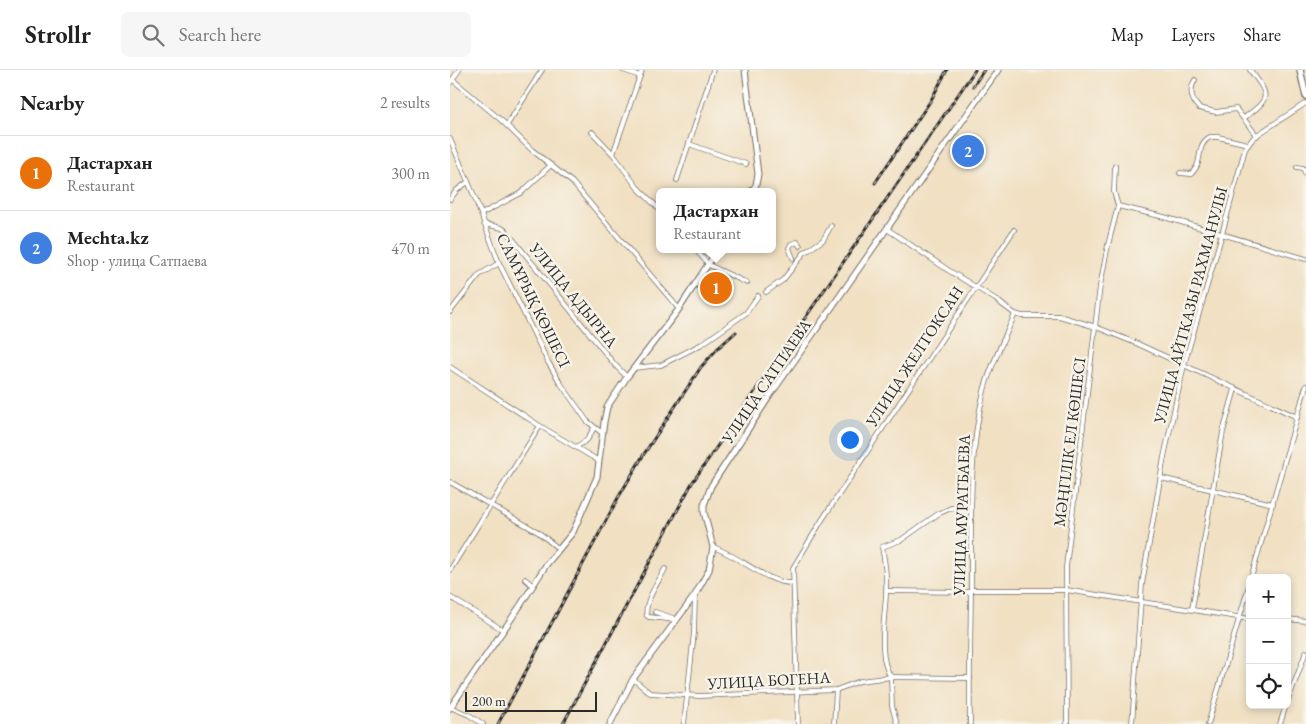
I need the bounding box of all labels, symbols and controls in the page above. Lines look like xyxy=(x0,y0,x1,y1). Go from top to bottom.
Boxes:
search box xyxy=(121,12,471,57)
text: Strollr xyxy=(25,19,91,50)
icon: search xyxy=(139,21,167,49)
text: Search here xyxy=(179,22,261,47)
text: Map xyxy=(1111,23,1143,46)
text: Layers xyxy=(1171,23,1215,46)
text: Share xyxy=(1243,23,1281,46)
text: Nearby xyxy=(20,89,84,116)
text: 2 results xyxy=(380,92,430,113)
pin: 2 xyxy=(952,132,984,170)
text: Дастархан xyxy=(67,150,152,175)
text: 1 xyxy=(32,163,40,184)
text: 300 m xyxy=(391,163,430,184)
text: Restaurant xyxy=(67,175,135,196)
street label: УЛИЦА АЙТКАЗЫ РАХМАНУЛЫ xyxy=(1148,184,1232,427)
popup xyxy=(656,188,776,253)
text: Дастархан xyxy=(673,198,759,223)
text: Restaurant xyxy=(673,223,741,244)
text: Mechta.kz xyxy=(67,225,149,250)
street label: САМҰРЫҚ КӨШЕСІ xyxy=(492,229,575,371)
text: 2 xyxy=(32,238,40,259)
text: 470 m xyxy=(391,238,430,259)
street label: УЛИЦА АДЫРНА xyxy=(524,238,623,353)
text: Shop · улица Сатпаева xyxy=(67,250,207,271)
pin: 1 xyxy=(700,269,732,307)
street label: УЛИЦА ЖЕЛТОКСАН xyxy=(860,282,968,432)
street label: УЛИЦА САТПАЕВА xyxy=(716,314,816,448)
street label: МӘҢГІЛІК ЕЛ КӨШЕСІ xyxy=(1049,356,1090,528)
your location xyxy=(837,427,863,453)
street label: УЛИЦА МУРАТБАЕВА xyxy=(948,433,975,597)
map controls xyxy=(1246,574,1291,709)
button: + xyxy=(1246,574,1291,619)
button: − xyxy=(1246,619,1291,664)
button: locate xyxy=(1246,664,1291,709)
street label: УЛИЦА БОГЕНА xyxy=(706,667,832,694)
scale bar xyxy=(465,689,598,712)
text: 200 m xyxy=(472,692,506,710)

